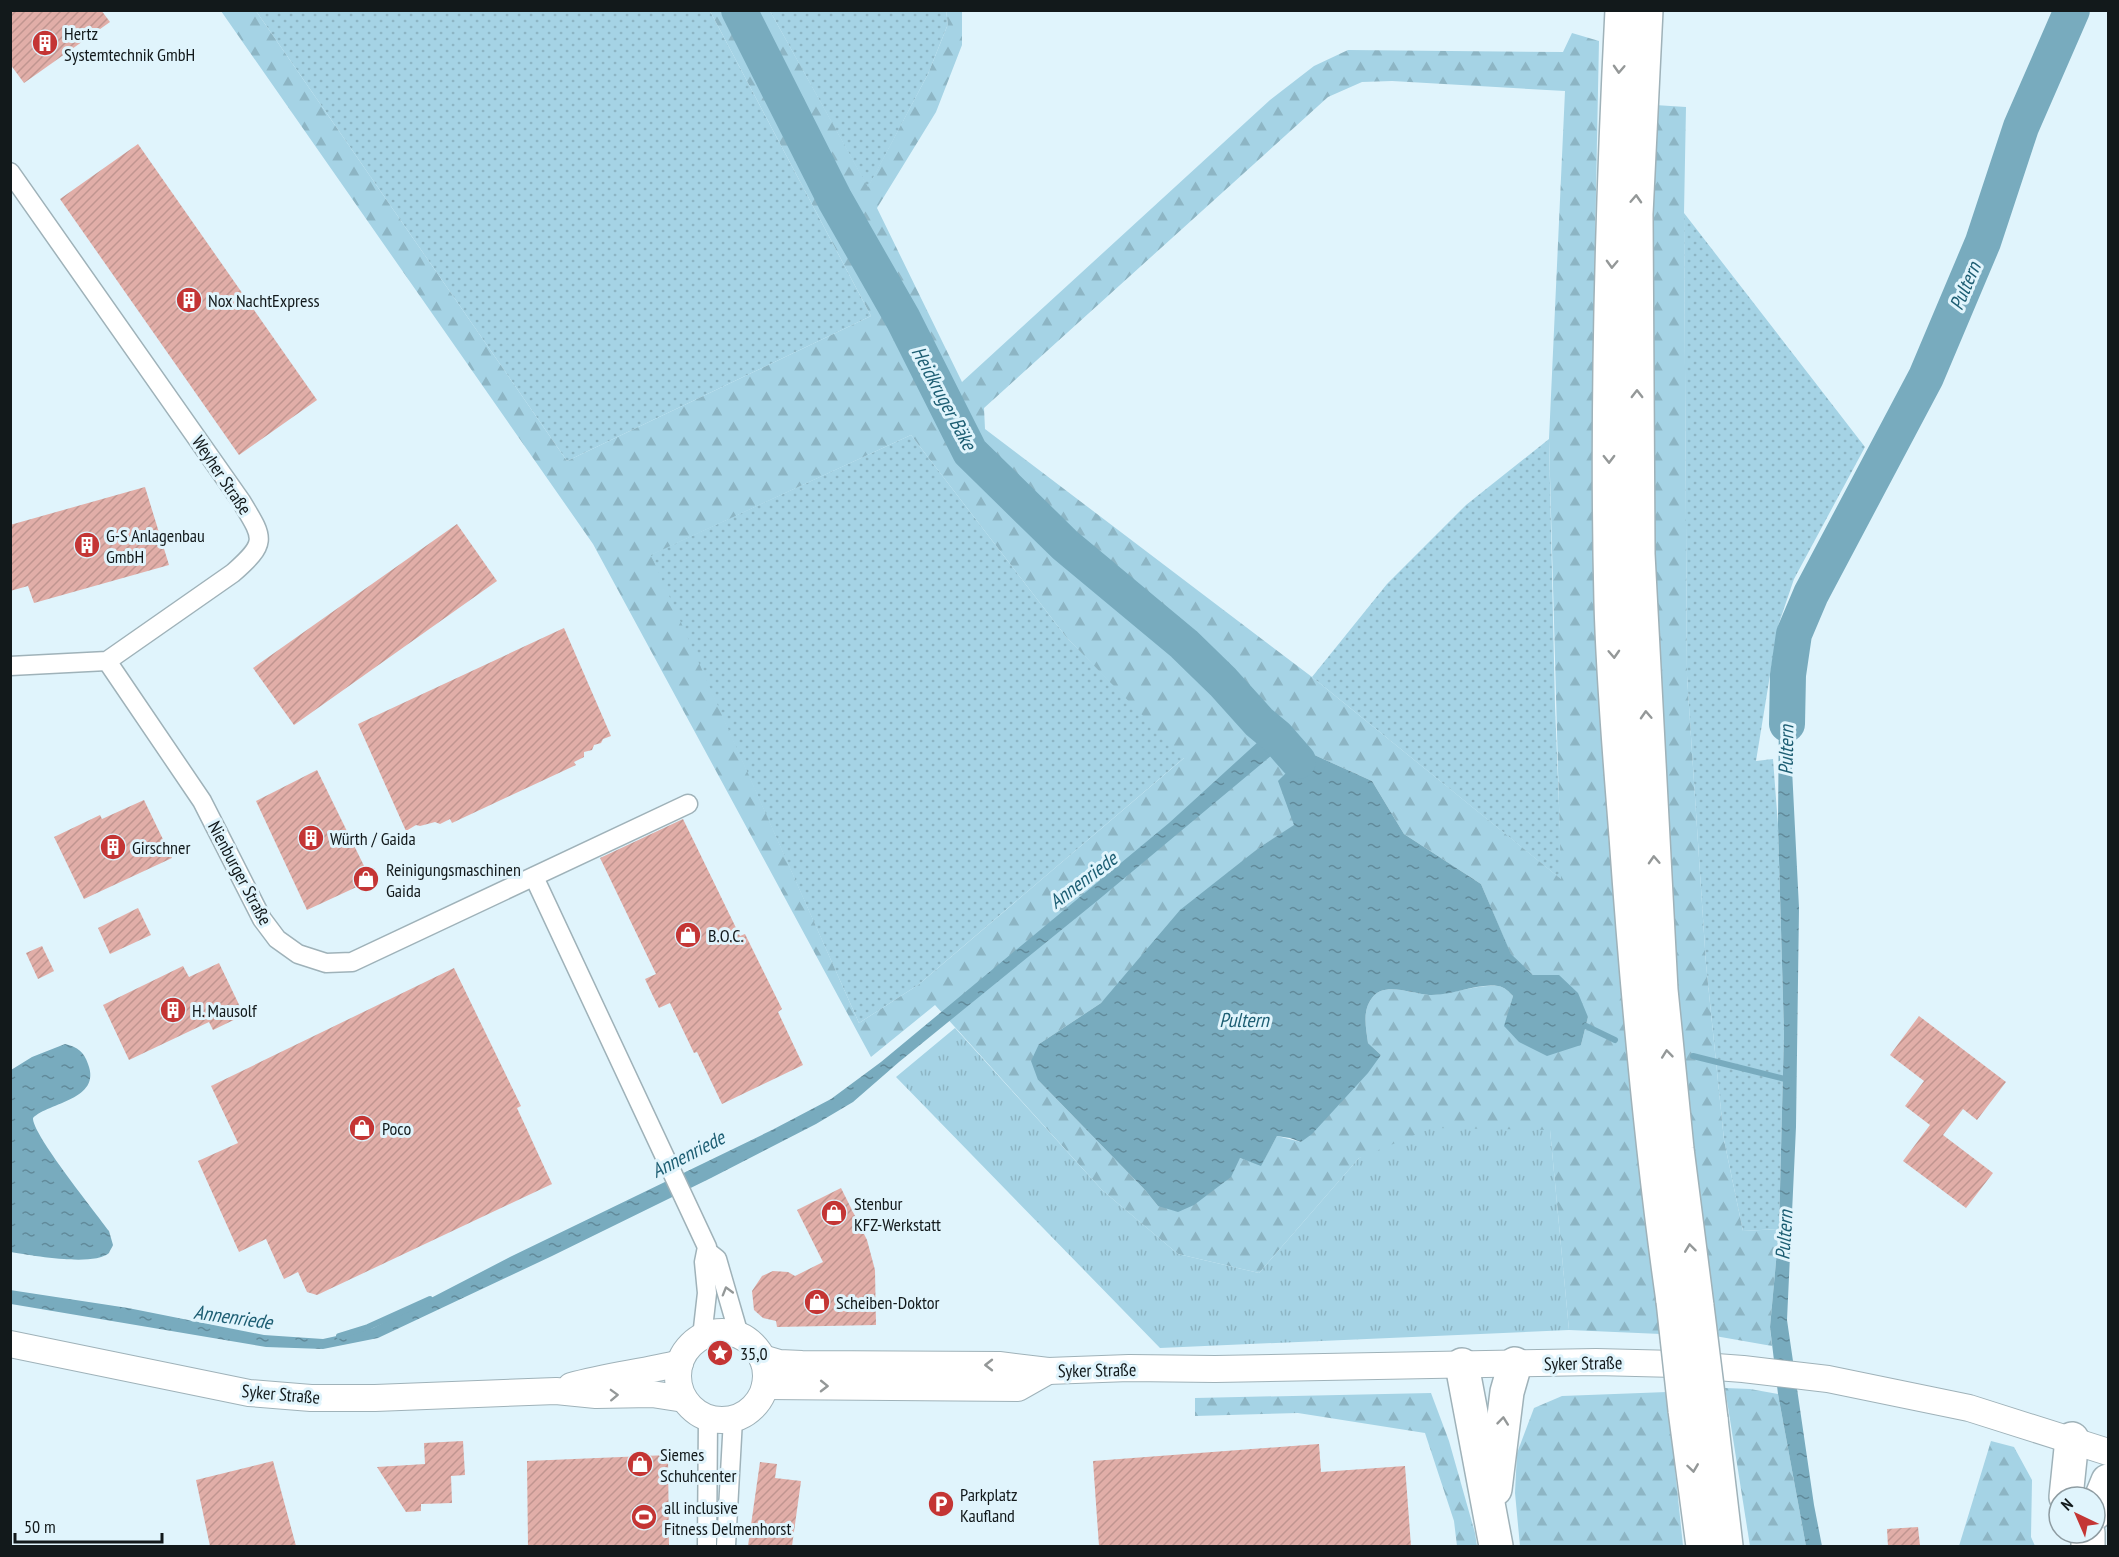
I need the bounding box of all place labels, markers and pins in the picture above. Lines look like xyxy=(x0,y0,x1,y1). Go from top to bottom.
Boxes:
place label: Hertz Systemtechnik GmbH xyxy=(64,22,195,66)
building icon: Hertz Systemtechnik GmbH xyxy=(30,28,60,58)
building icon: Nox NachtExpress xyxy=(174,285,204,315)
place label: Nox NachtExpress xyxy=(208,289,320,312)
place label: G-S Anlagenbau GmbH xyxy=(106,524,205,568)
building icon: G-S Anlagenbau GmbH xyxy=(72,530,102,560)
building icon: Würth / Gaida xyxy=(296,823,326,853)
place label: Würth / Gaida xyxy=(330,827,416,850)
building icon: Girschner xyxy=(98,832,128,862)
place label: Girschner xyxy=(132,836,190,859)
place label: Reinigungsmaschinen Gaida xyxy=(386,858,521,902)
shop icon: Reinigungsmaschinen Gaida xyxy=(351,864,381,894)
shop icon: B.O.C. xyxy=(673,920,703,950)
place label: B.O.C. xyxy=(708,924,744,947)
building icon: H. Mausolf xyxy=(158,995,188,1025)
place label: H. Mausolf xyxy=(192,999,258,1022)
shop icon: Poco xyxy=(347,1113,377,1143)
place label: Poco xyxy=(382,1117,411,1140)
place label: Stenbur KFZ-Werkstatt xyxy=(854,1192,941,1236)
shop icon: Stenbur KFZ-Werkstatt xyxy=(819,1198,849,1228)
shop icon: Scheiben-Doktor xyxy=(802,1287,832,1317)
place label: Scheiben-Doktor xyxy=(836,1291,940,1314)
place icon: 35,0 xyxy=(705,1338,735,1368)
place label: 35,0 xyxy=(740,1342,768,1365)
place label: Siemes Schuhcenter xyxy=(660,1443,736,1487)
shop icon: Siemes Schuhcenter xyxy=(625,1449,655,1479)
place label: Parkplatz Kaufland xyxy=(960,1483,1017,1527)
parking icon: Parkplatz Kaufland xyxy=(926,1489,956,1519)
place label: all inclusive Fitness Delmenhorst xyxy=(664,1496,791,1540)
sports icon: all inclusive Fitness Delmenhorst xyxy=(629,1502,659,1532)

